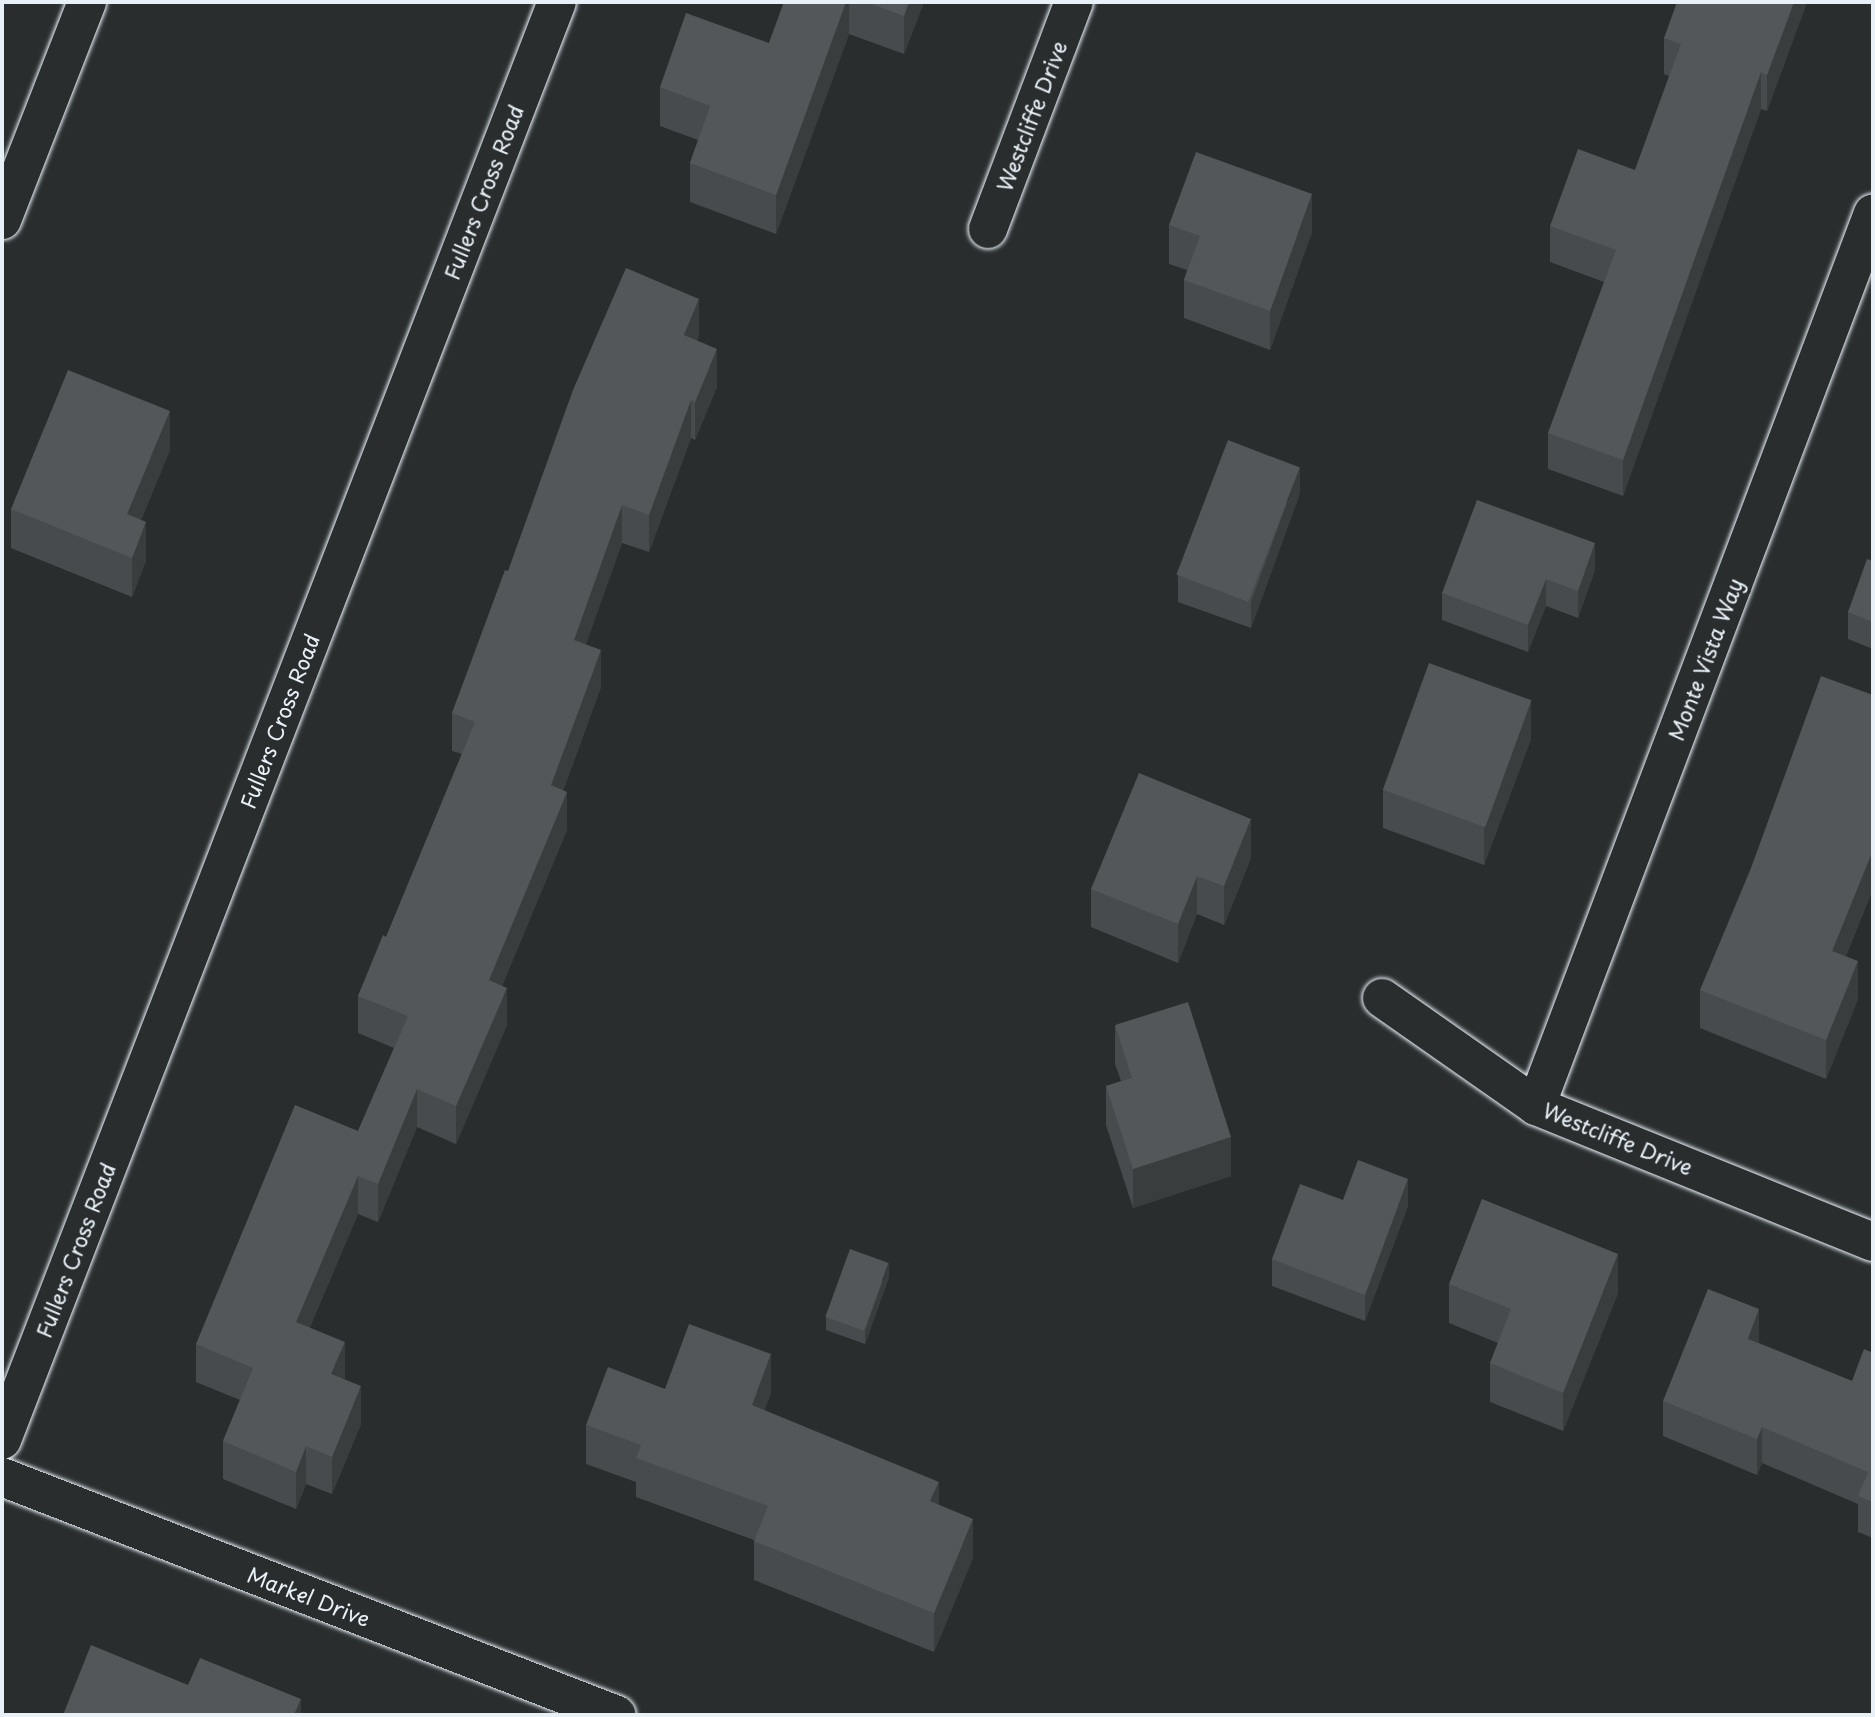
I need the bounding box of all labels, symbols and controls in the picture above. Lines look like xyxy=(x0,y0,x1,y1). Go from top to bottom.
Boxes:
street label: Westcliffe Drive xyxy=(991,37,1071,195)
street label: Fullers Cross Road xyxy=(438,101,528,283)
street label: Monte Vista Way xyxy=(1662,574,1748,744)
street label: Fullers Cross Road xyxy=(234,630,324,812)
street label: Westcliffe Drive xyxy=(1540,1097,1696,1179)
street label: Fullers Cross Road xyxy=(30,1159,120,1341)
street label: Markel Drive xyxy=(243,1561,375,1631)

